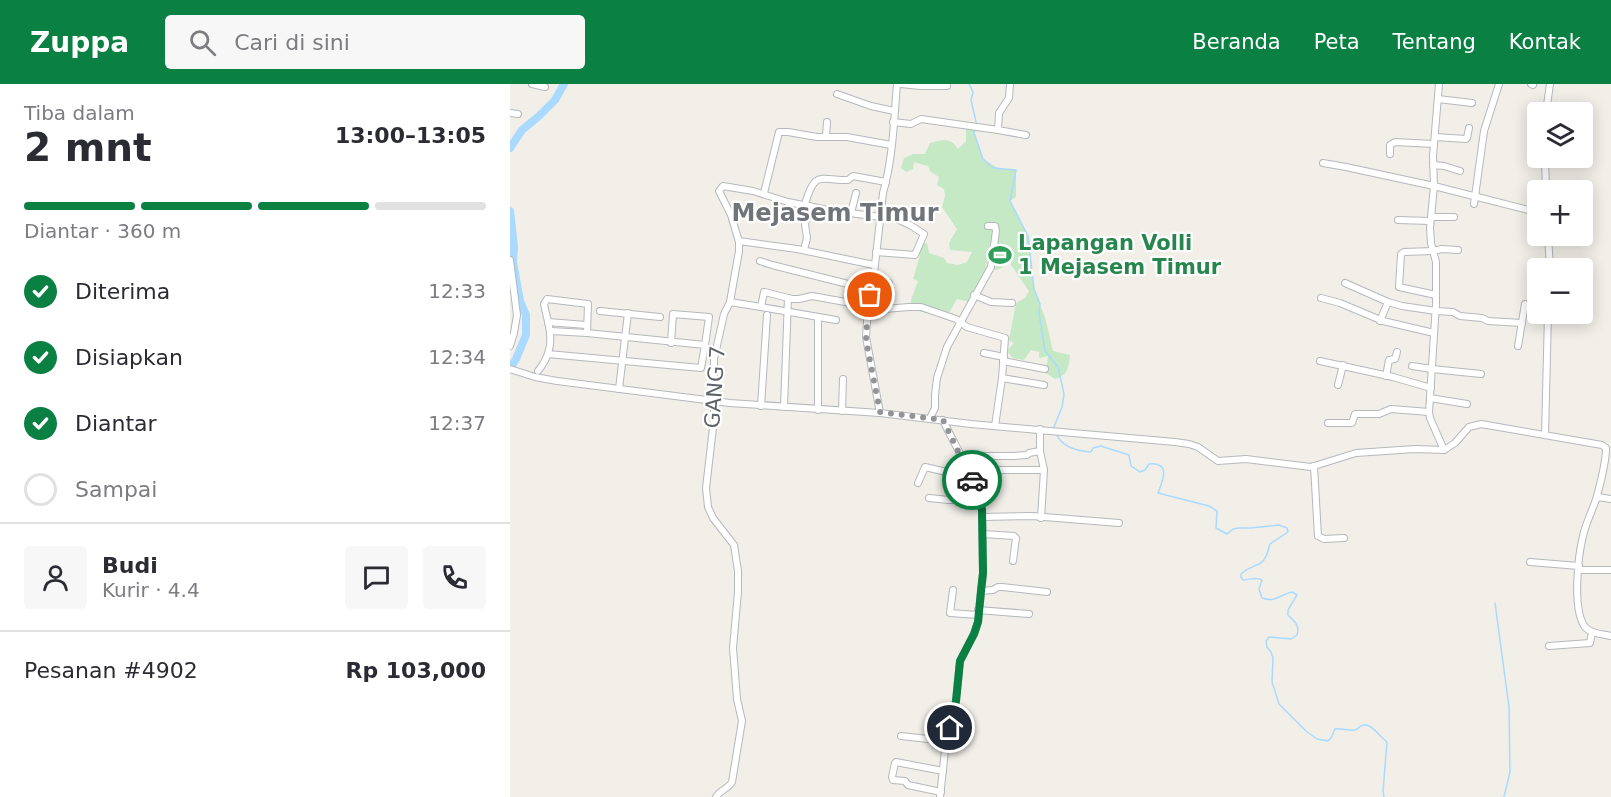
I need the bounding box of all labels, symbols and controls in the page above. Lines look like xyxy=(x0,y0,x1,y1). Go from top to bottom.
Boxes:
search box xyxy=(165,15,585,69)
text: Zuppa xyxy=(30,26,129,59)
icon: search xyxy=(186,26,219,59)
text: Cari di sini xyxy=(234,30,350,55)
text: Beranda xyxy=(1192,30,1281,54)
text: Peta xyxy=(1314,30,1360,54)
text: Tentang xyxy=(1393,30,1476,54)
text: Kontak xyxy=(1509,30,1581,54)
text: Tiba dalam xyxy=(24,101,135,125)
map controls xyxy=(1527,102,1593,324)
button: layers xyxy=(1527,102,1593,168)
text: 13:00–13:05 xyxy=(335,123,486,148)
text: 2 mnt xyxy=(24,125,152,170)
button: + xyxy=(1527,180,1593,246)
district label: Mejasem Timur xyxy=(731,199,939,227)
text: Diantar · 360 m xyxy=(24,219,181,243)
place label: Lapangan Volli 1 Mejasem Timur xyxy=(1018,231,1222,279)
sports icon: Lapangan Volli 1 Mejasem Timur xyxy=(987,242,1013,268)
button: − xyxy=(1527,258,1593,324)
pin xyxy=(844,269,895,320)
icon: check xyxy=(24,275,57,308)
icon: bag xyxy=(853,278,886,311)
text: Diterima xyxy=(75,279,170,304)
text: 12:33 xyxy=(428,279,486,303)
icon: check xyxy=(24,341,57,374)
text: Disiapkan xyxy=(75,345,183,370)
text: 12:34 xyxy=(428,345,486,369)
street label: GANG 7 xyxy=(700,345,730,429)
icon: check xyxy=(24,407,57,440)
text: Diantar xyxy=(75,411,157,436)
text: 12:37 xyxy=(428,411,486,435)
courier xyxy=(942,450,1002,510)
icon: car xyxy=(956,464,989,497)
text: Sampai xyxy=(75,477,157,502)
button: person xyxy=(24,546,87,609)
button: chat xyxy=(345,546,408,609)
button: phone xyxy=(423,546,486,609)
text: Budi xyxy=(102,553,158,578)
text: Kurir · 4.4 xyxy=(102,578,200,602)
text: Pesanan #4902 xyxy=(24,658,198,683)
text: Rp 103,000 xyxy=(345,658,486,683)
pin xyxy=(924,702,975,753)
icon: home xyxy=(933,711,966,744)

